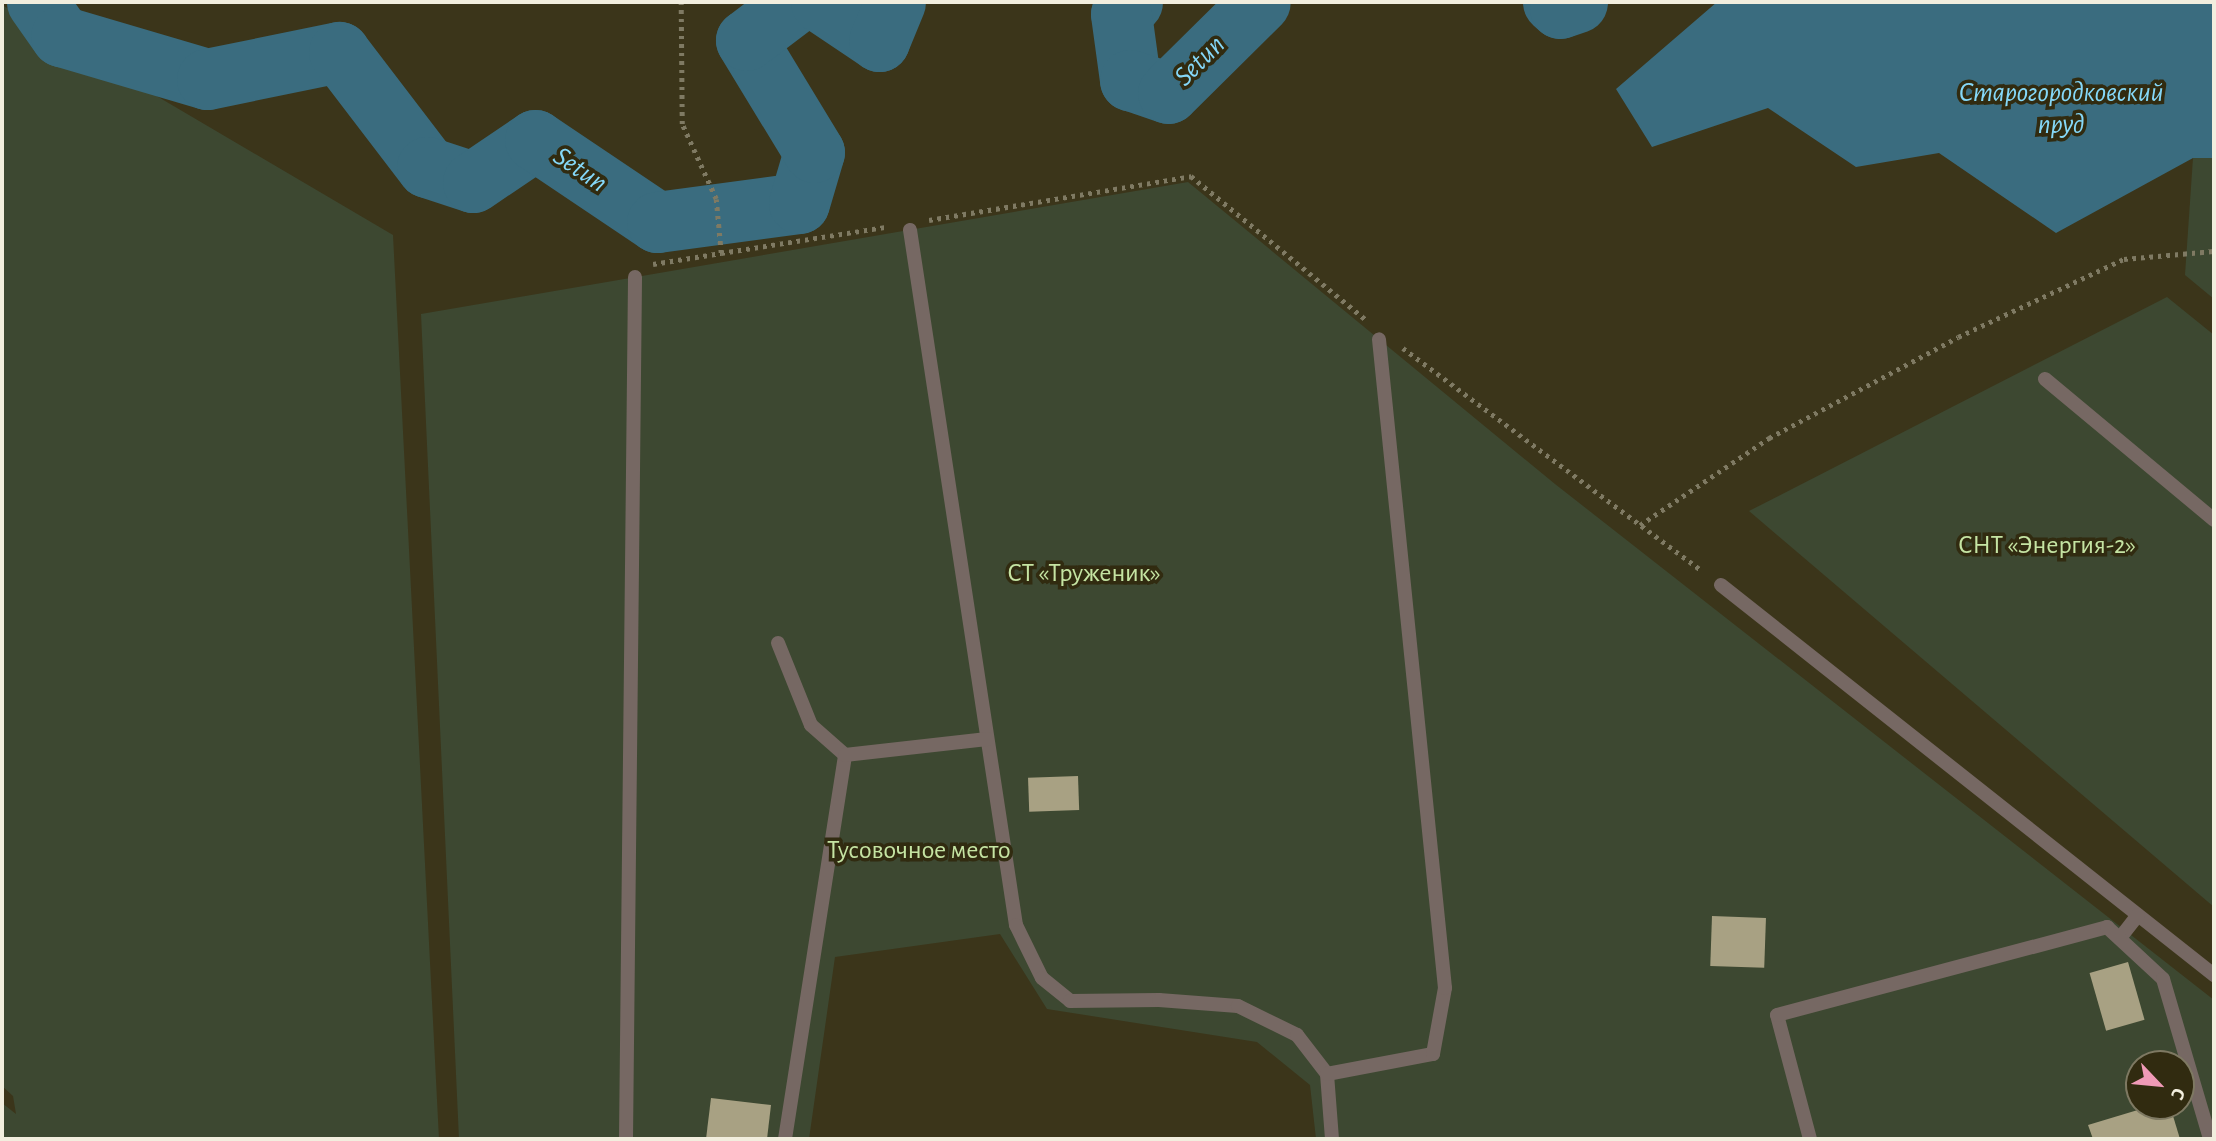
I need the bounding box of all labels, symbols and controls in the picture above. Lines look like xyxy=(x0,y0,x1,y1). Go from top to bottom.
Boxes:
water label: Setun xyxy=(1168,29,1232,93)
water label: Старогородковский пруд xyxy=(1958,76,2164,142)
water label: Setun xyxy=(546,140,614,200)
park label: СНТ «Энергия-2» xyxy=(1958,530,2136,562)
park label: СТ «Труженик» xyxy=(1007,558,1161,590)
park label: Тусовочное место xyxy=(827,835,1011,867)
north arrow xyxy=(2125,1050,2195,1120)
text: С xyxy=(2167,1085,2188,1102)

